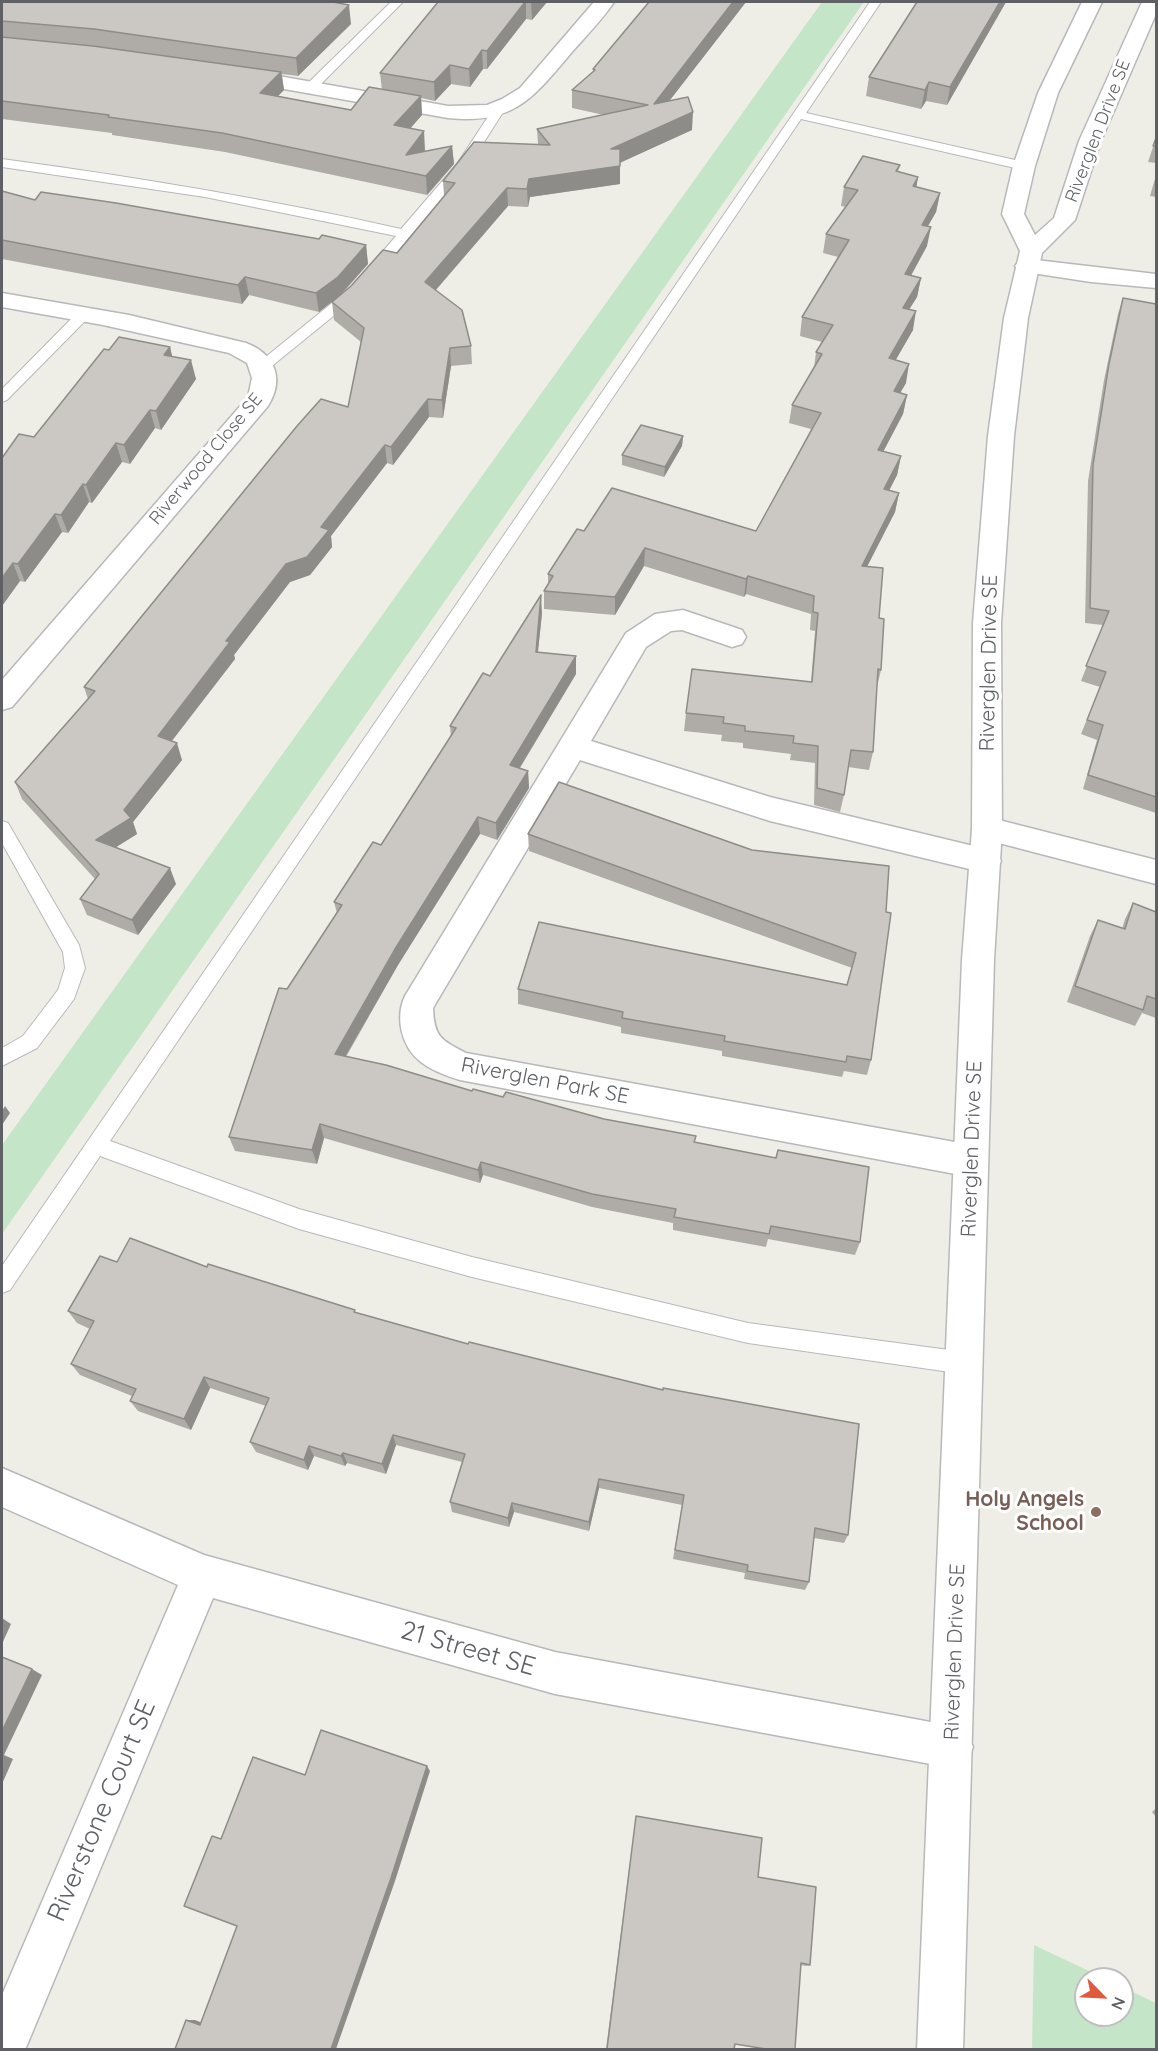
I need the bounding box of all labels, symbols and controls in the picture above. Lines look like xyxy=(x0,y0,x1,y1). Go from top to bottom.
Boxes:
street label: Riverglen Drive SE xyxy=(1061,56,1135,206)
street label: Riverwood Close SE xyxy=(145,389,267,529)
street label: Riverglen Drive SE xyxy=(975,574,1003,752)
street label: Riverglen Park SE xyxy=(459,1052,631,1110)
street label: Riverglen Drive SE xyxy=(956,1060,988,1238)
place label: Holy Angels School xyxy=(965,1487,1084,1537)
marker: Holy Angels School xyxy=(1089,1505,1103,1519)
street label: Riverglen Drive SE xyxy=(939,1563,971,1741)
street label: 21 Street SE xyxy=(397,1615,539,1683)
street label: Riverstone Court SE xyxy=(41,1696,163,1926)
north arrow xyxy=(1074,1967,1134,2027)
text: N xyxy=(1107,1994,1130,2013)

